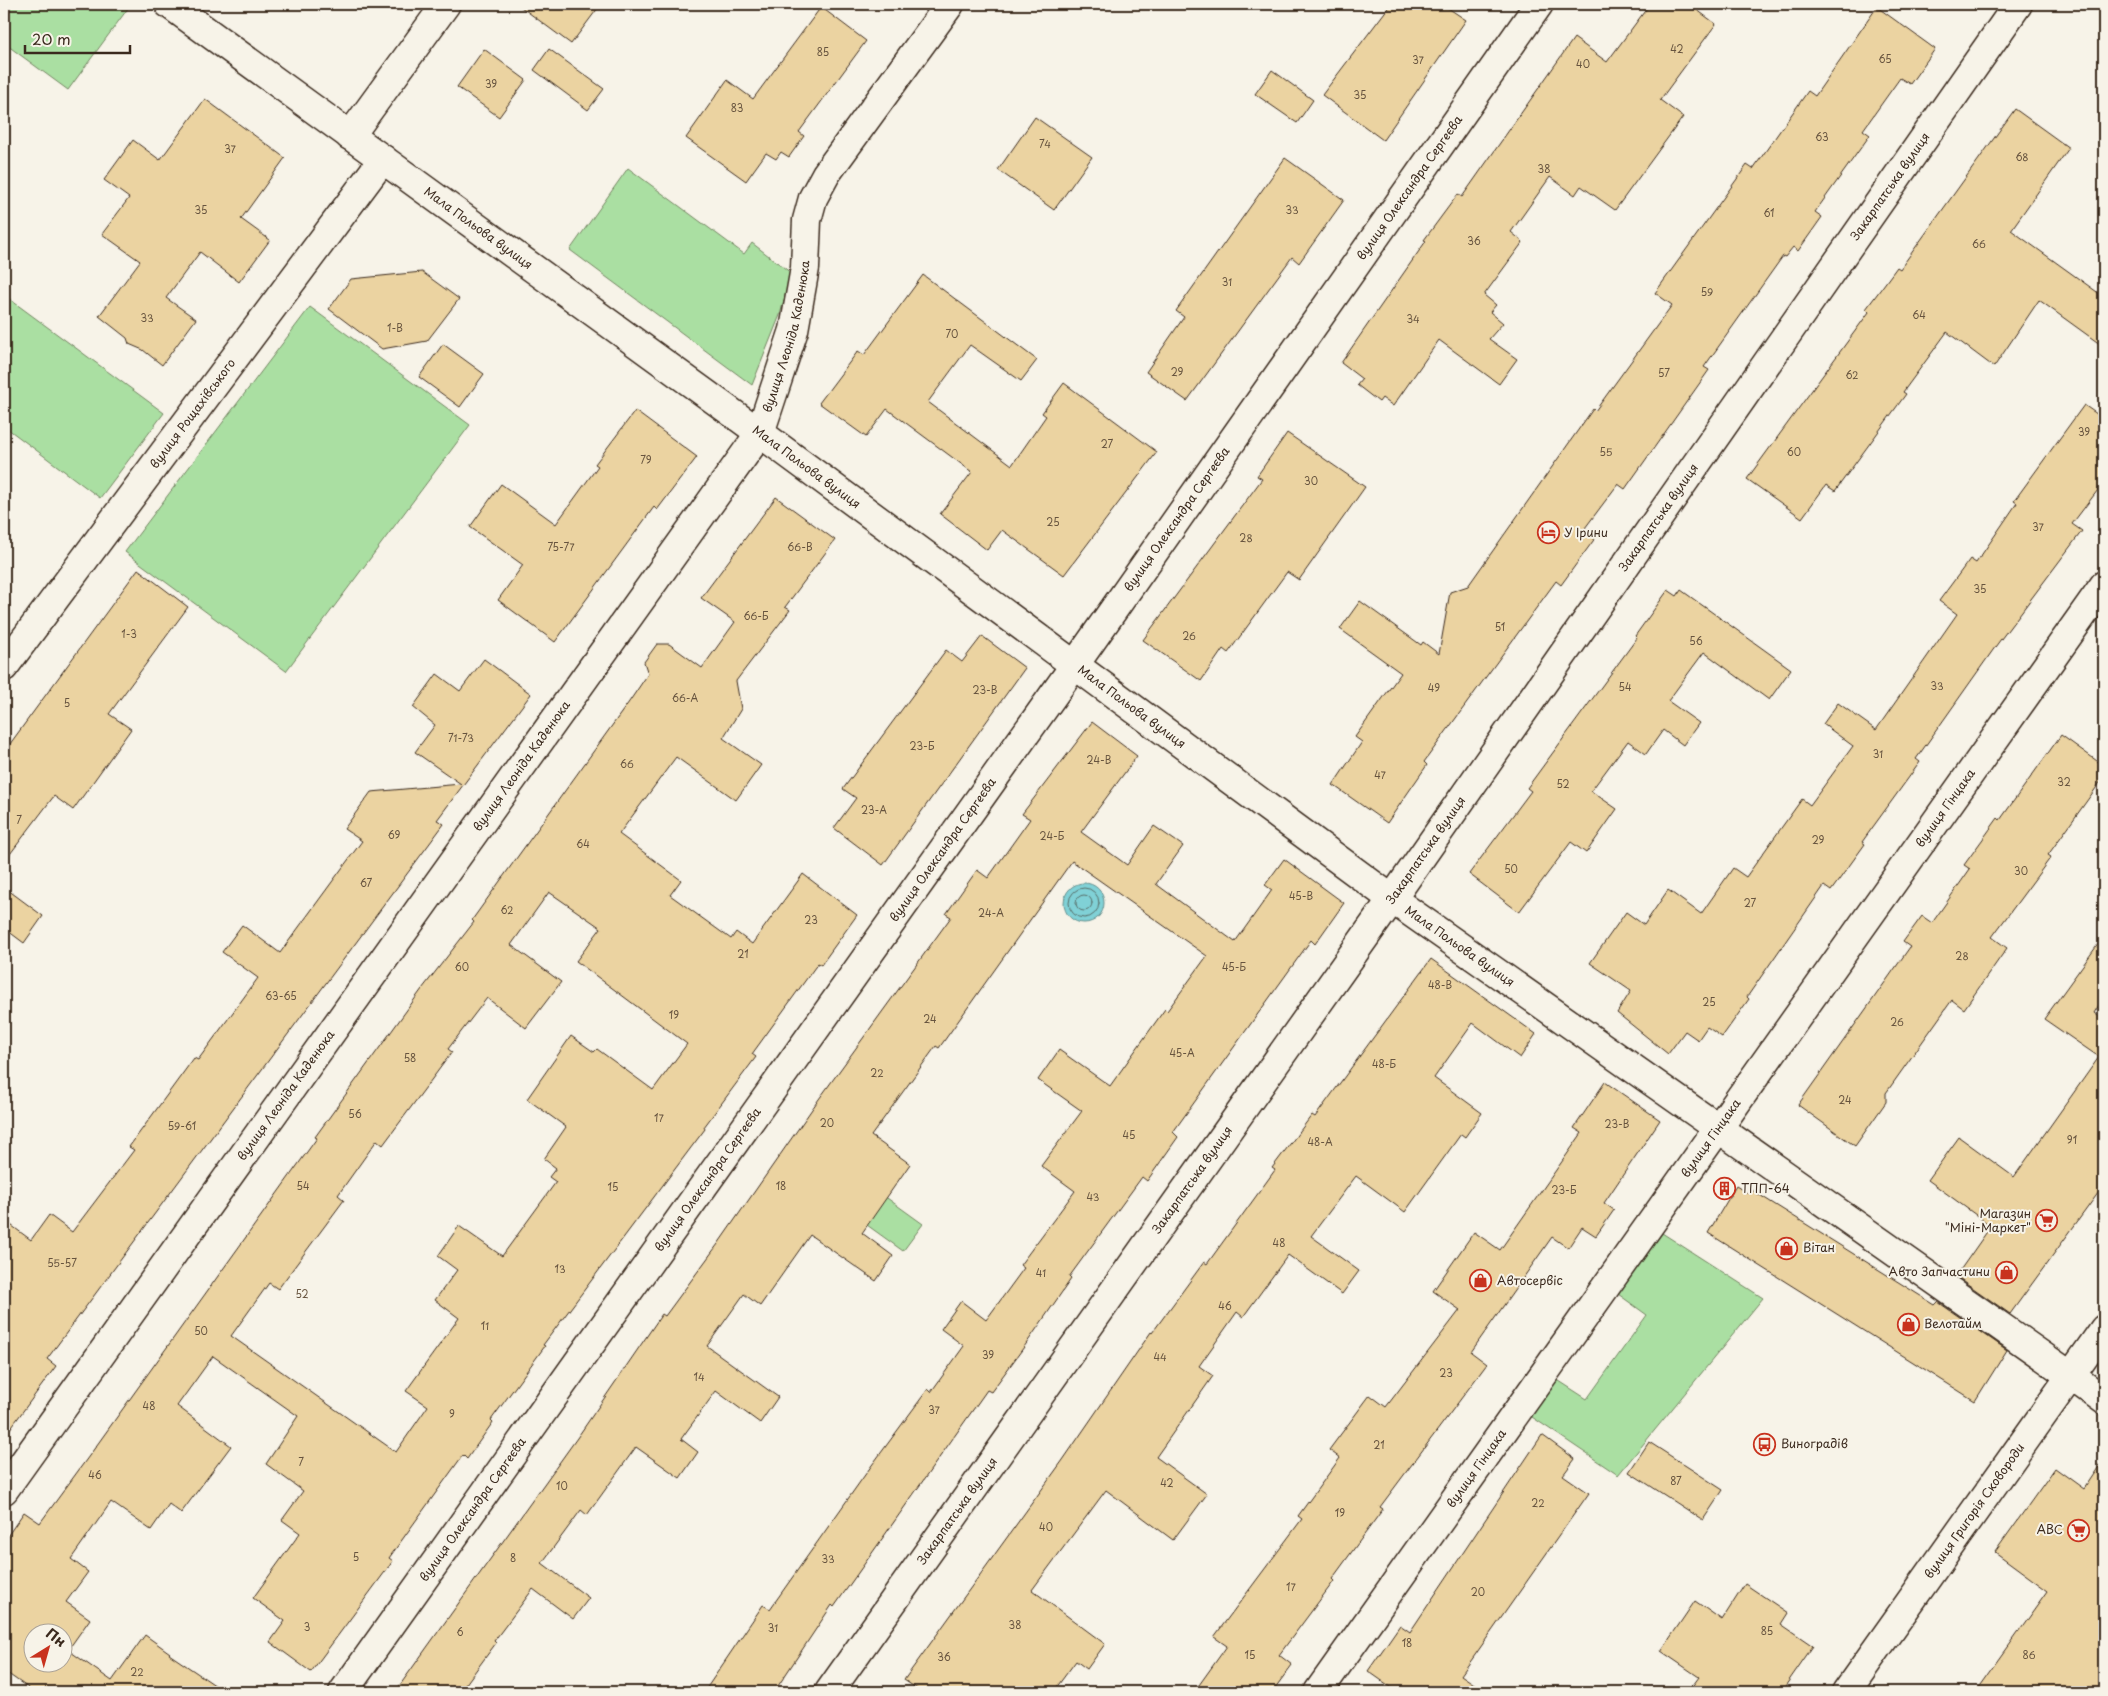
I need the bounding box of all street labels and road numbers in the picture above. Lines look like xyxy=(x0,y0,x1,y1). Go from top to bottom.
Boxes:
street label: вулиця Олександра Сергеєва xyxy=(1352,111,1466,263)
street label: Закарпатська вулиця xyxy=(1845,128,1934,244)
street label: Мала Польова вулиця xyxy=(421,182,537,273)
street label: вулиця Леоніда Каденюка xyxy=(757,260,813,415)
street label: вулиця Рощахівського xyxy=(145,354,239,472)
street label: Мала Польова вулиця xyxy=(749,421,865,512)
street label: вулиця Олександра Сергеєва xyxy=(1119,442,1234,595)
street label: Закарпатська вулиця xyxy=(1614,459,1702,575)
street label: Мала Польова вулиця xyxy=(1074,660,1190,752)
street label: вулиця Леоніда Каденюка xyxy=(468,696,574,835)
street label: вулиця Гінцака xyxy=(1911,764,1979,850)
street label: вулиця Олександра Сергеєва xyxy=(885,773,1000,925)
street label: Закарпатська вулиця xyxy=(1381,792,1469,907)
street label: Мала Польова вулиця xyxy=(1402,901,1519,990)
street label: вулиця Леоніда Каденюка xyxy=(232,1026,339,1164)
street label: вулиця Гінцака xyxy=(1676,1094,1745,1181)
street label: вулиця Олександра Сергеєва xyxy=(650,1103,765,1255)
street label: Закарпатська вулиця xyxy=(1147,1122,1236,1237)
street label: вулиця Гінцака xyxy=(1442,1425,1510,1511)
street label: вулиця Олександра Сергеєва xyxy=(415,1433,530,1585)
street label: вулиця Григорія Сковороди xyxy=(1919,1439,2028,1582)
street label: Закарпатська вулиця xyxy=(912,1453,1001,1568)

